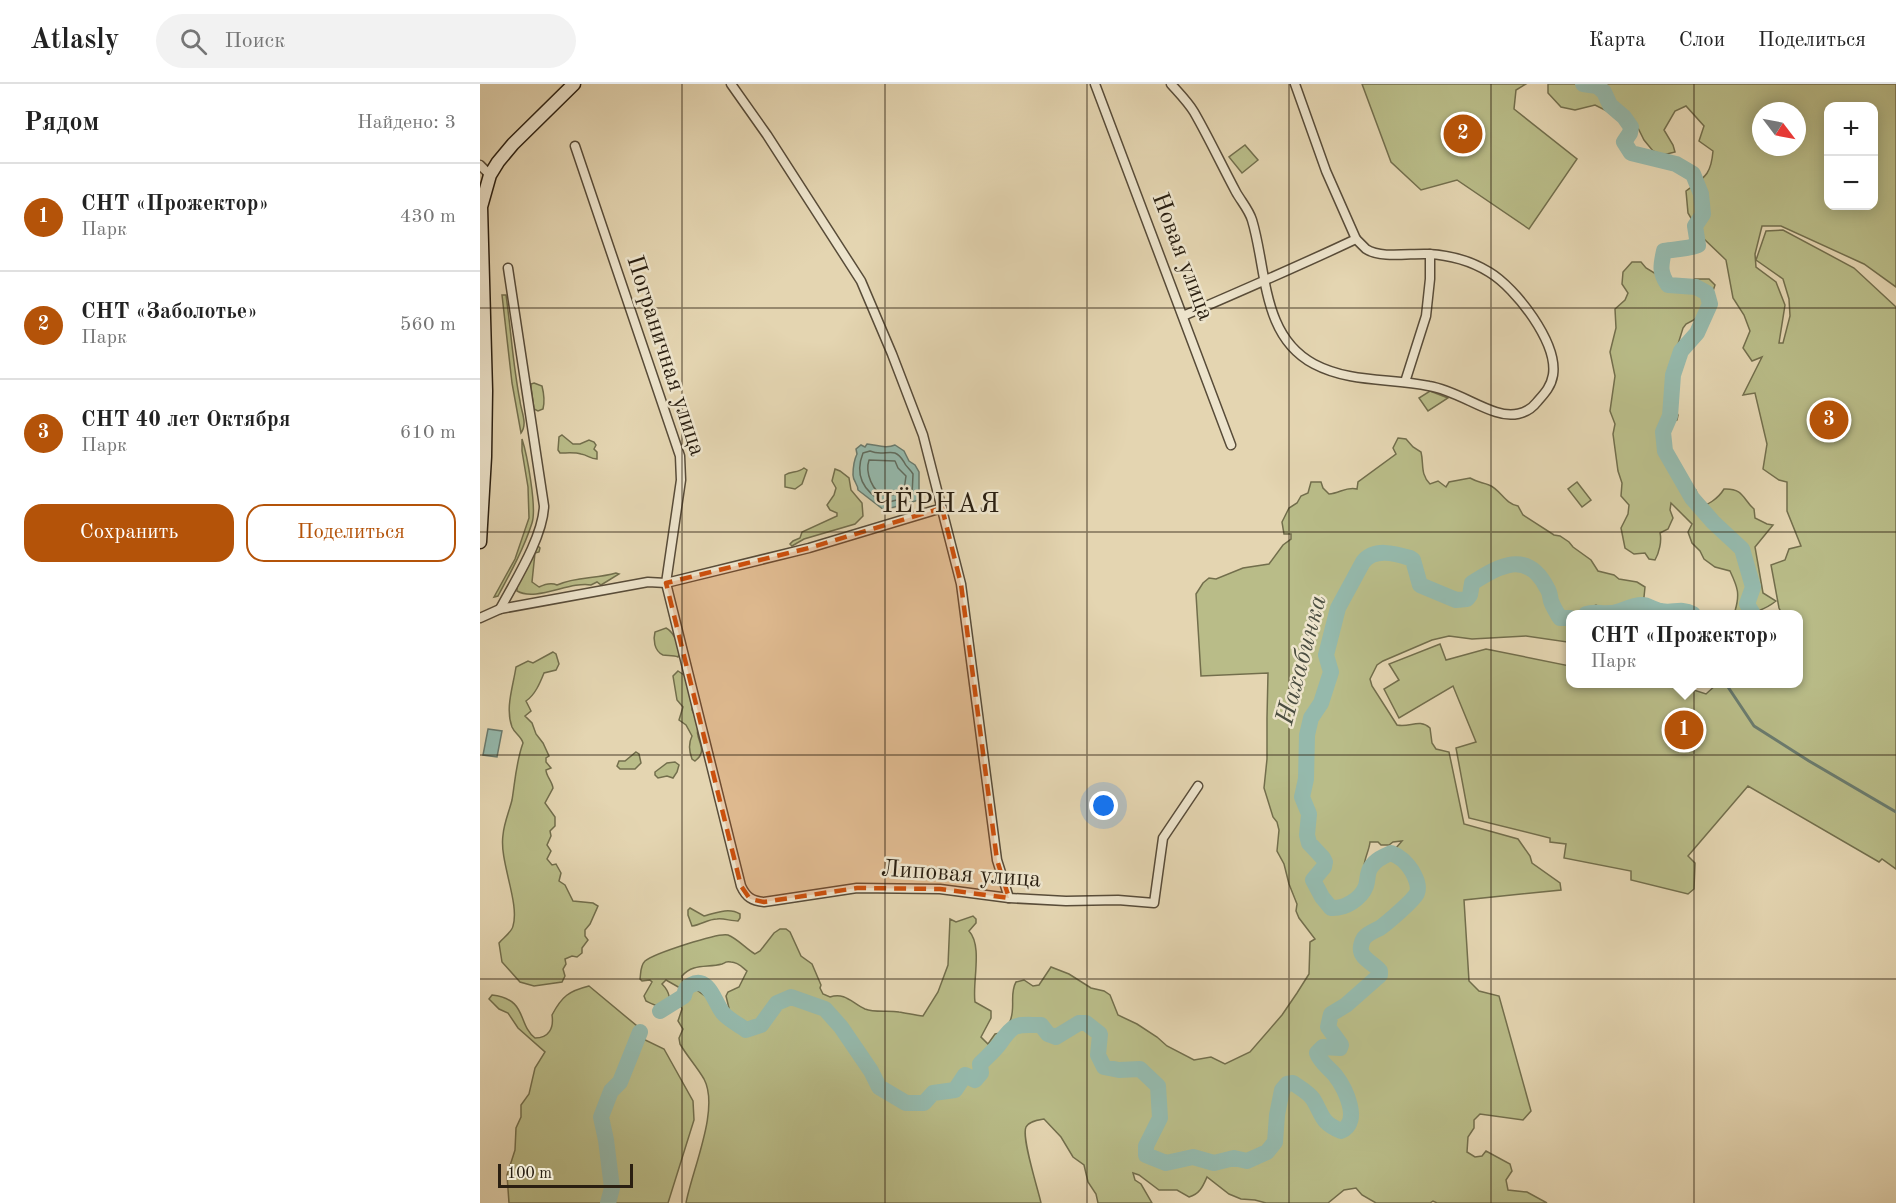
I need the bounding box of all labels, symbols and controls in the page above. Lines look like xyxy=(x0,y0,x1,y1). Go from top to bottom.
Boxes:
search box xyxy=(156,14,576,68)
icon: search xyxy=(177,25,210,58)
text: Atlasly xyxy=(30,27,120,55)
text: Поиск xyxy=(225,30,285,52)
text: Карта xyxy=(1589,30,1646,51)
text: Слои xyxy=(1679,30,1725,51)
text: Поделиться xyxy=(1758,30,1866,51)
north arrow xyxy=(1752,102,1806,156)
map controls xyxy=(1824,102,1878,210)
button: + xyxy=(1824,102,1878,156)
text: Рядом xyxy=(24,110,99,136)
pin: 2 xyxy=(1444,112,1482,156)
text: Найдено: 3 xyxy=(357,113,456,133)
button: − xyxy=(1824,156,1878,210)
street label: Новая улица xyxy=(1147,190,1217,324)
text: СНТ «Прожектор» xyxy=(81,193,269,215)
text: 1 xyxy=(38,207,49,227)
text: 430 m xyxy=(400,207,456,227)
text: Парк xyxy=(81,220,127,240)
street label: Пограничная улица xyxy=(621,253,709,459)
text: СНТ «Заболотье» xyxy=(81,301,258,323)
text: 2 xyxy=(38,315,49,335)
text: 560 m xyxy=(400,315,456,335)
text: Парк xyxy=(81,328,127,348)
pin: 3 xyxy=(1810,398,1848,442)
text: СНТ 40 лет Октября xyxy=(81,409,290,431)
text: 3 xyxy=(38,423,49,443)
text: 610 m xyxy=(400,423,456,443)
text: Парк xyxy=(81,436,127,456)
district label: ЧЁРНАЯ xyxy=(873,487,1001,518)
button: Сохранить xyxy=(24,504,234,562)
button: Поделиться xyxy=(246,504,456,562)
water label: Нахабинка xyxy=(1272,592,1332,729)
popup xyxy=(1566,610,1803,688)
text: СНТ «Прожектор» xyxy=(1590,625,1779,647)
text: Парк xyxy=(1590,652,1636,672)
pin: 1 xyxy=(1664,708,1704,752)
your location xyxy=(1089,791,1118,820)
street label: Липовая улица xyxy=(880,857,1042,893)
scale bar xyxy=(498,1161,633,1188)
text: 100 m xyxy=(507,1166,552,1182)

